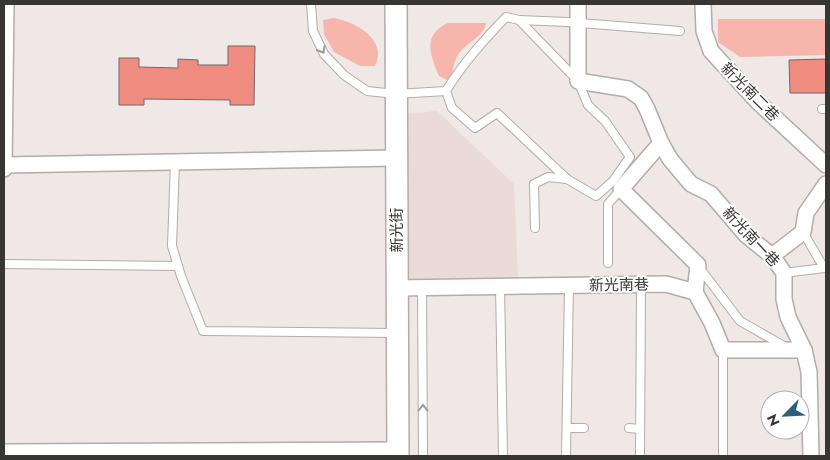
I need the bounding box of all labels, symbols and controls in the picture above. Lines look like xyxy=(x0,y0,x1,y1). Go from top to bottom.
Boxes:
one-way arrow xyxy=(316,44,326,53)
street label: 新光南二巷 xyxy=(716,58,784,126)
street label: 新光南一巷 xyxy=(717,202,785,272)
street label: 新光街 xyxy=(386,207,408,253)
street label: 新光南巷 xyxy=(589,273,649,297)
north arrow xyxy=(760,390,810,440)
one-way arrow xyxy=(418,403,428,411)
text: N xyxy=(762,411,785,429)

